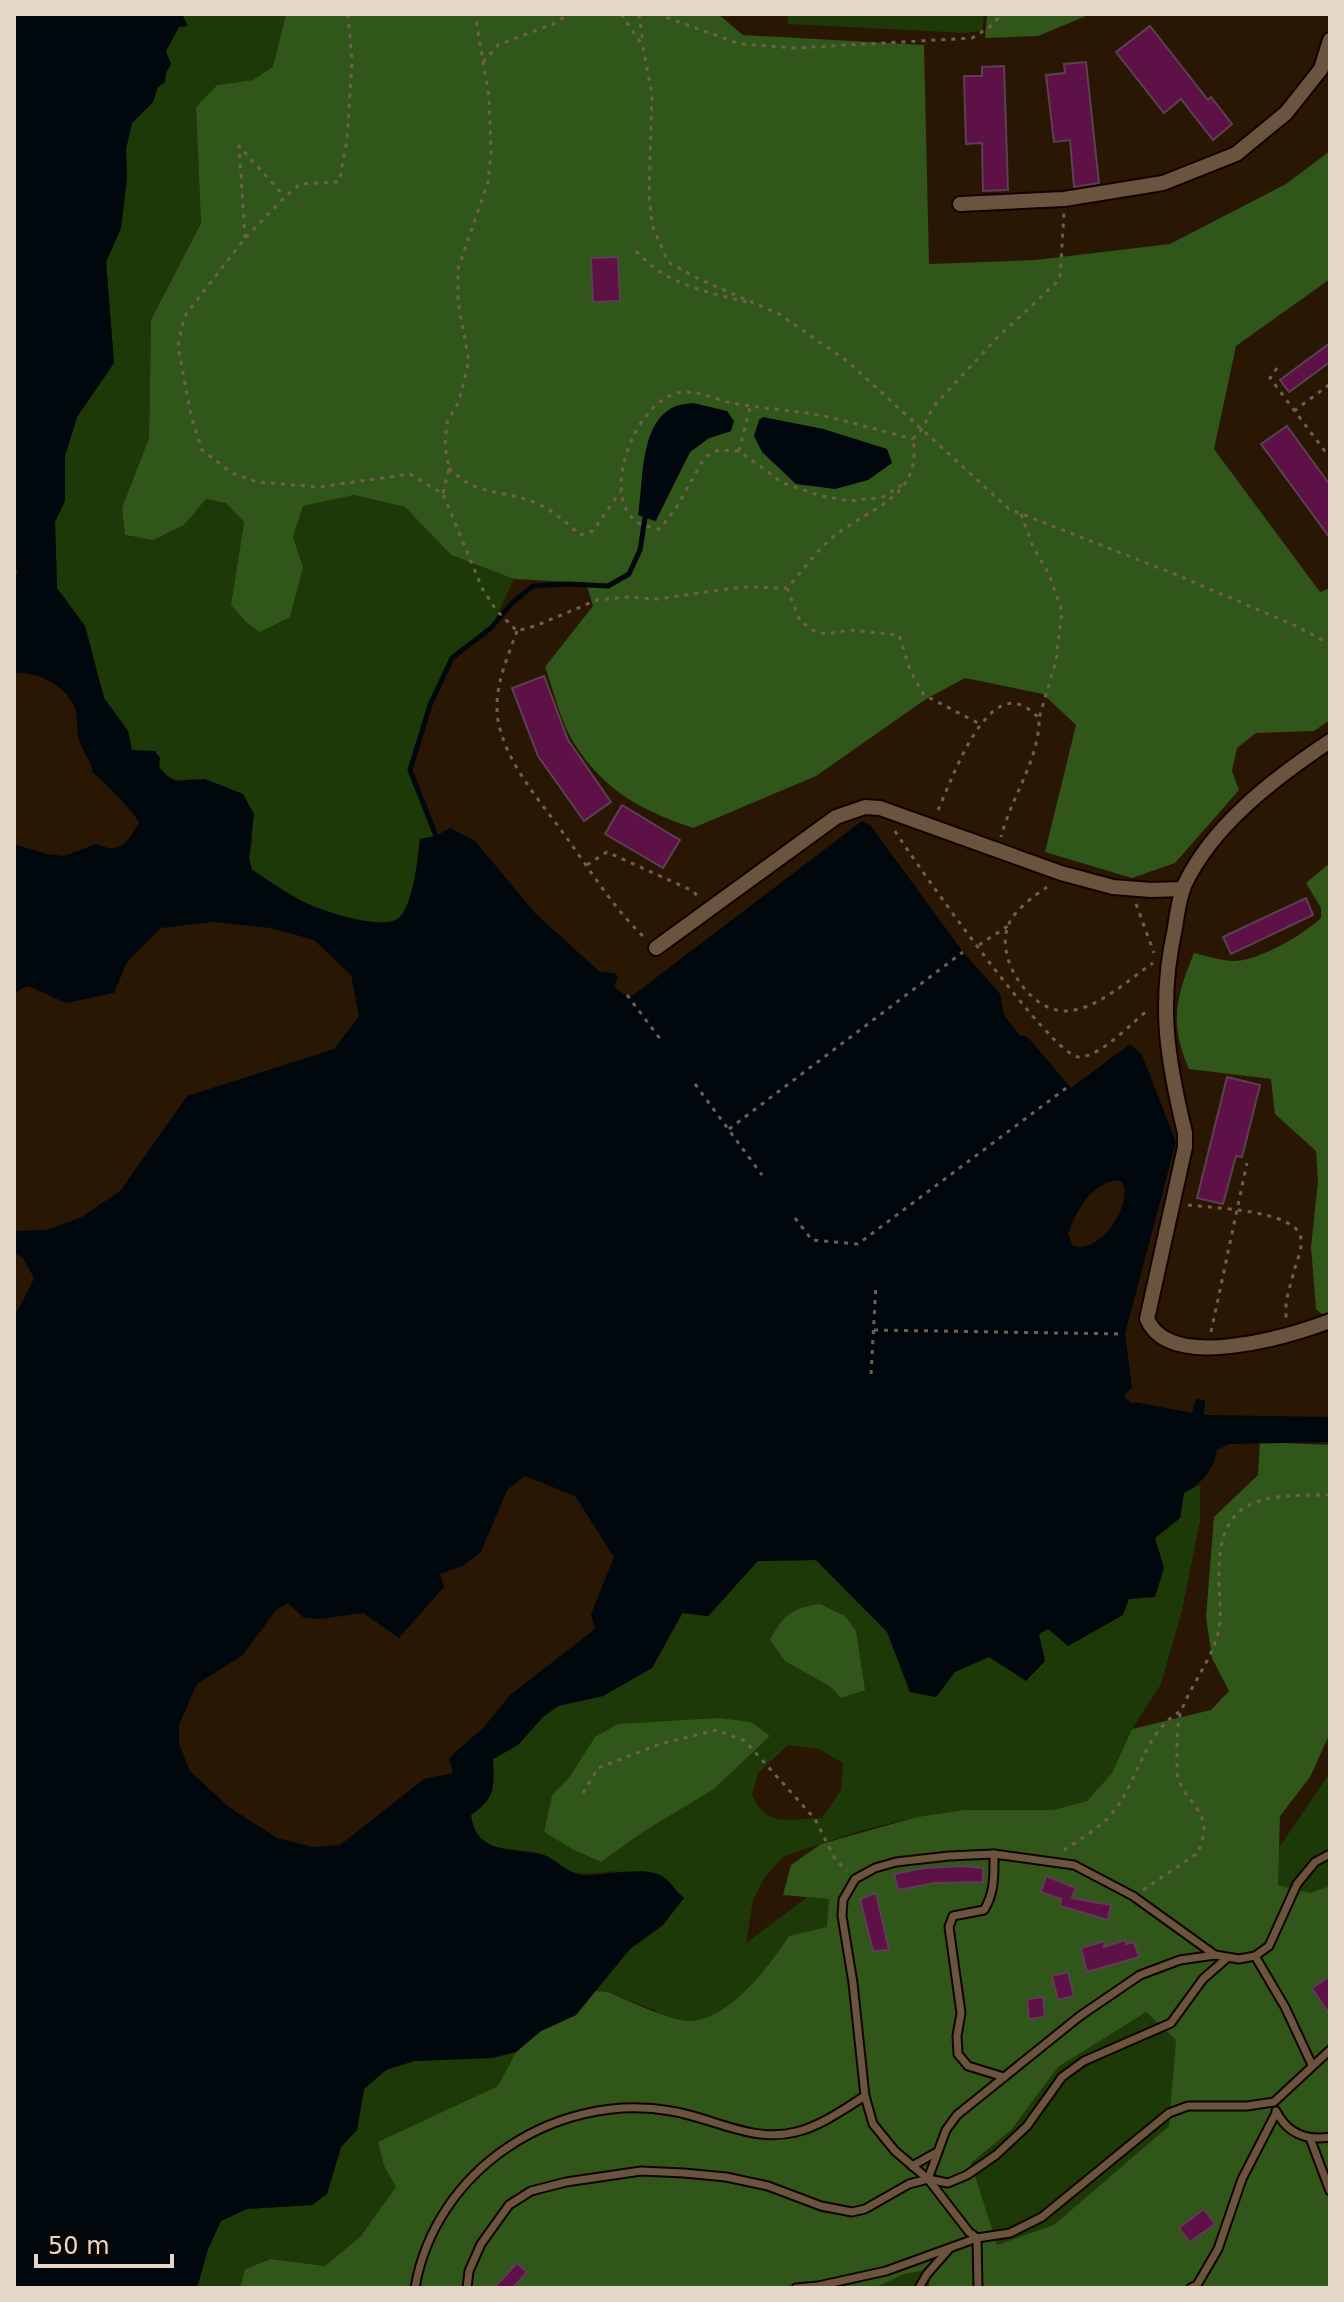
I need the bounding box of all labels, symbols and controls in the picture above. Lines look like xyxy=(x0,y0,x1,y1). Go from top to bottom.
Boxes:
scale bar xyxy=(36,2218,172,2268)
text: 50 m xyxy=(48,2232,110,2260)

